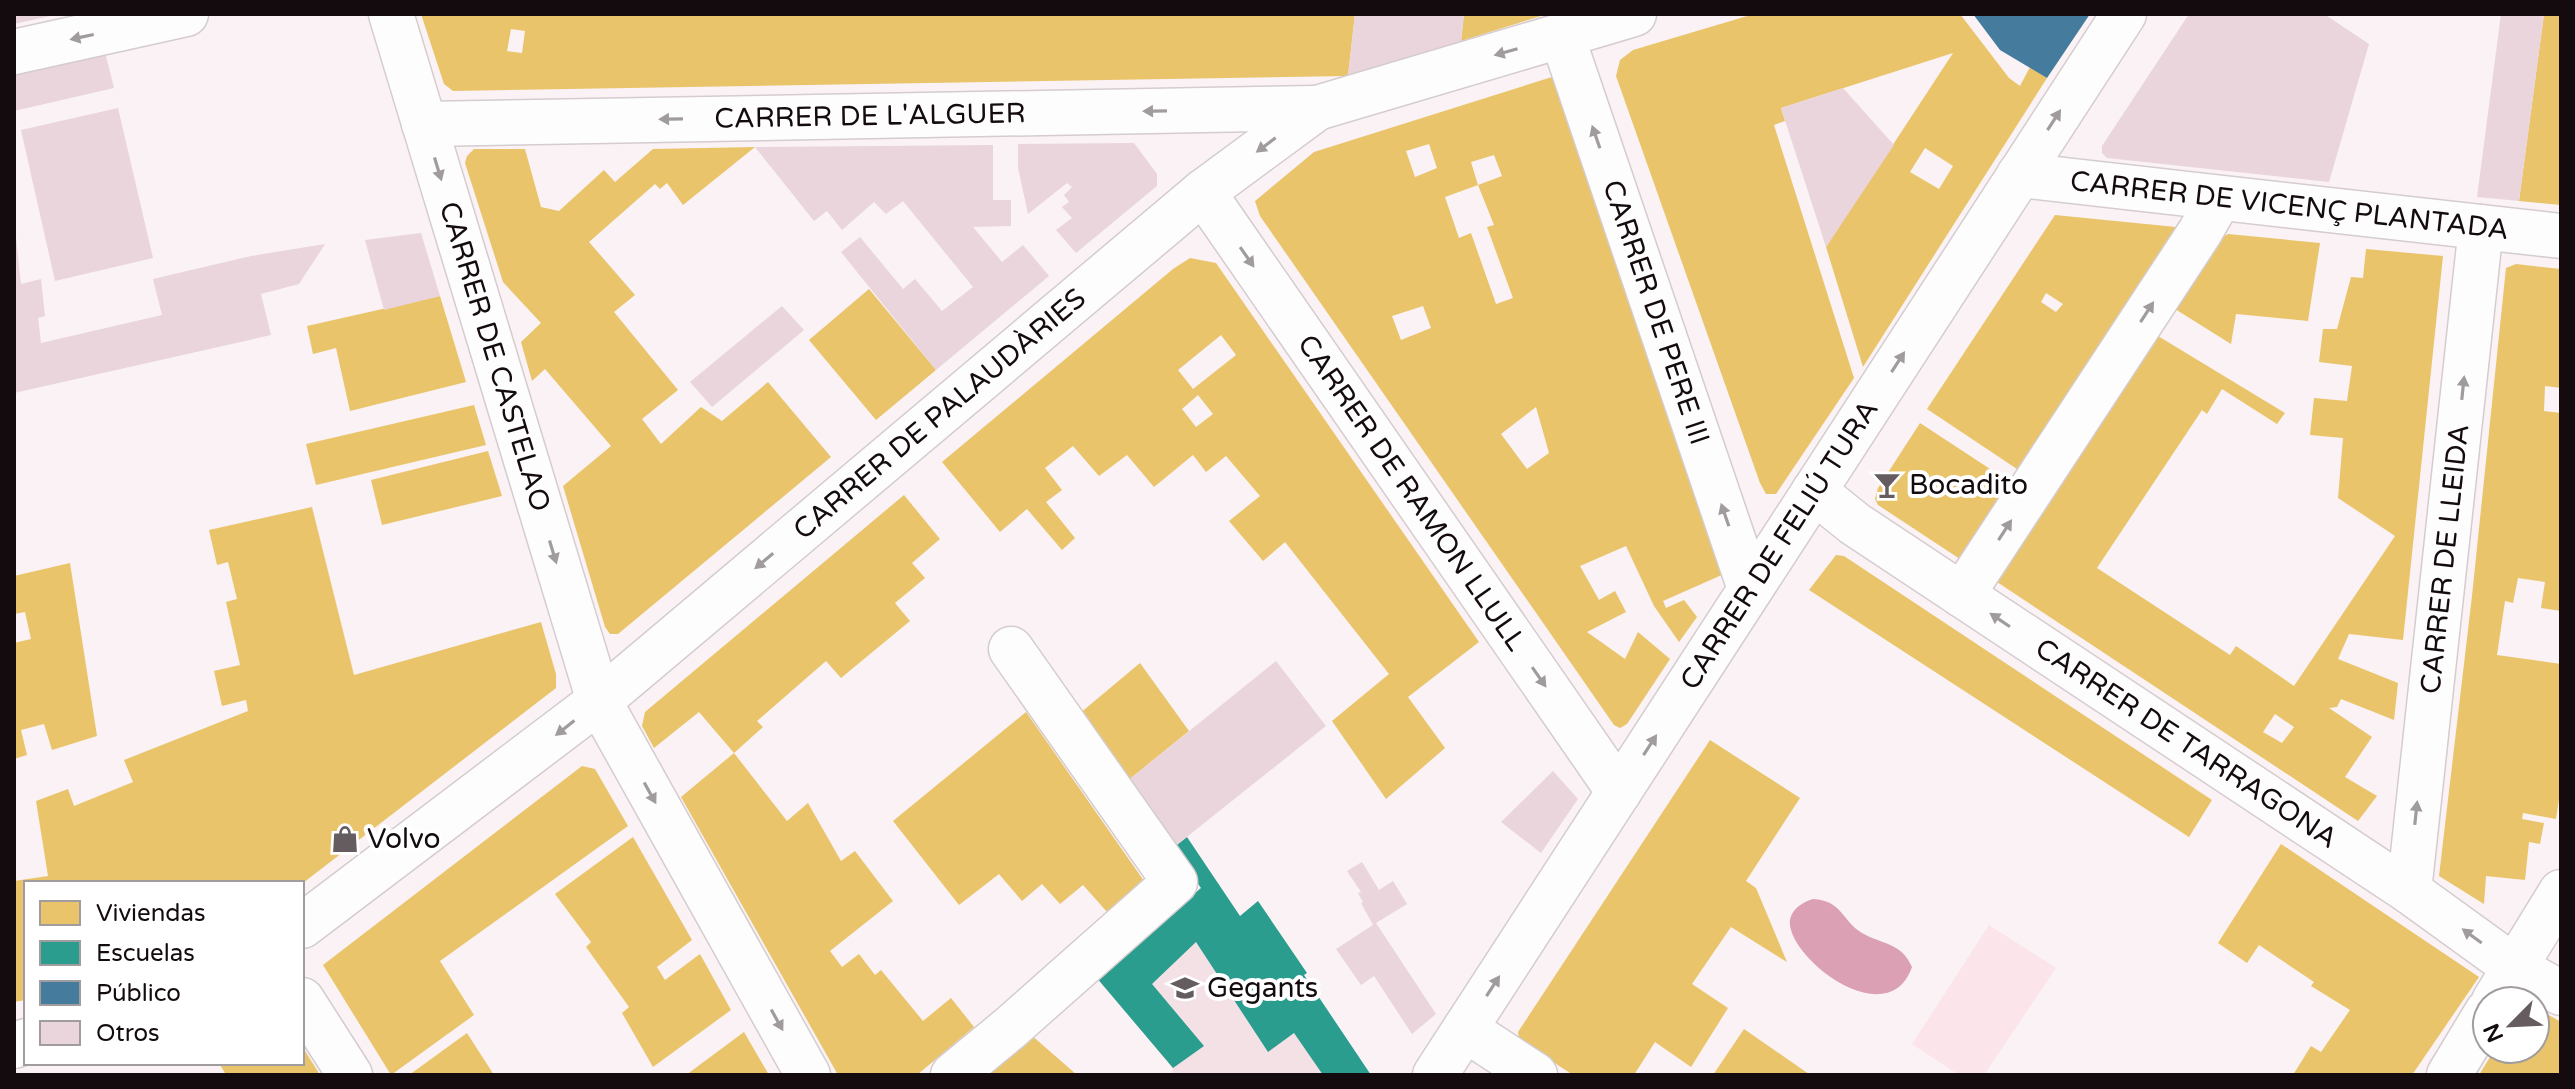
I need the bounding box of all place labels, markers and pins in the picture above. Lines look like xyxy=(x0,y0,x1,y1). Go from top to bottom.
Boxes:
place label: Bocadito xyxy=(1909,468,2028,502)
bar icon: Bocadito xyxy=(1872,470,1902,500)
place label: Volvo xyxy=(367,822,441,856)
shop icon: Volvo xyxy=(330,824,360,854)
place label: Gegants xyxy=(1207,971,1318,1005)
school or university icon: Gegants xyxy=(1170,973,1200,1003)

